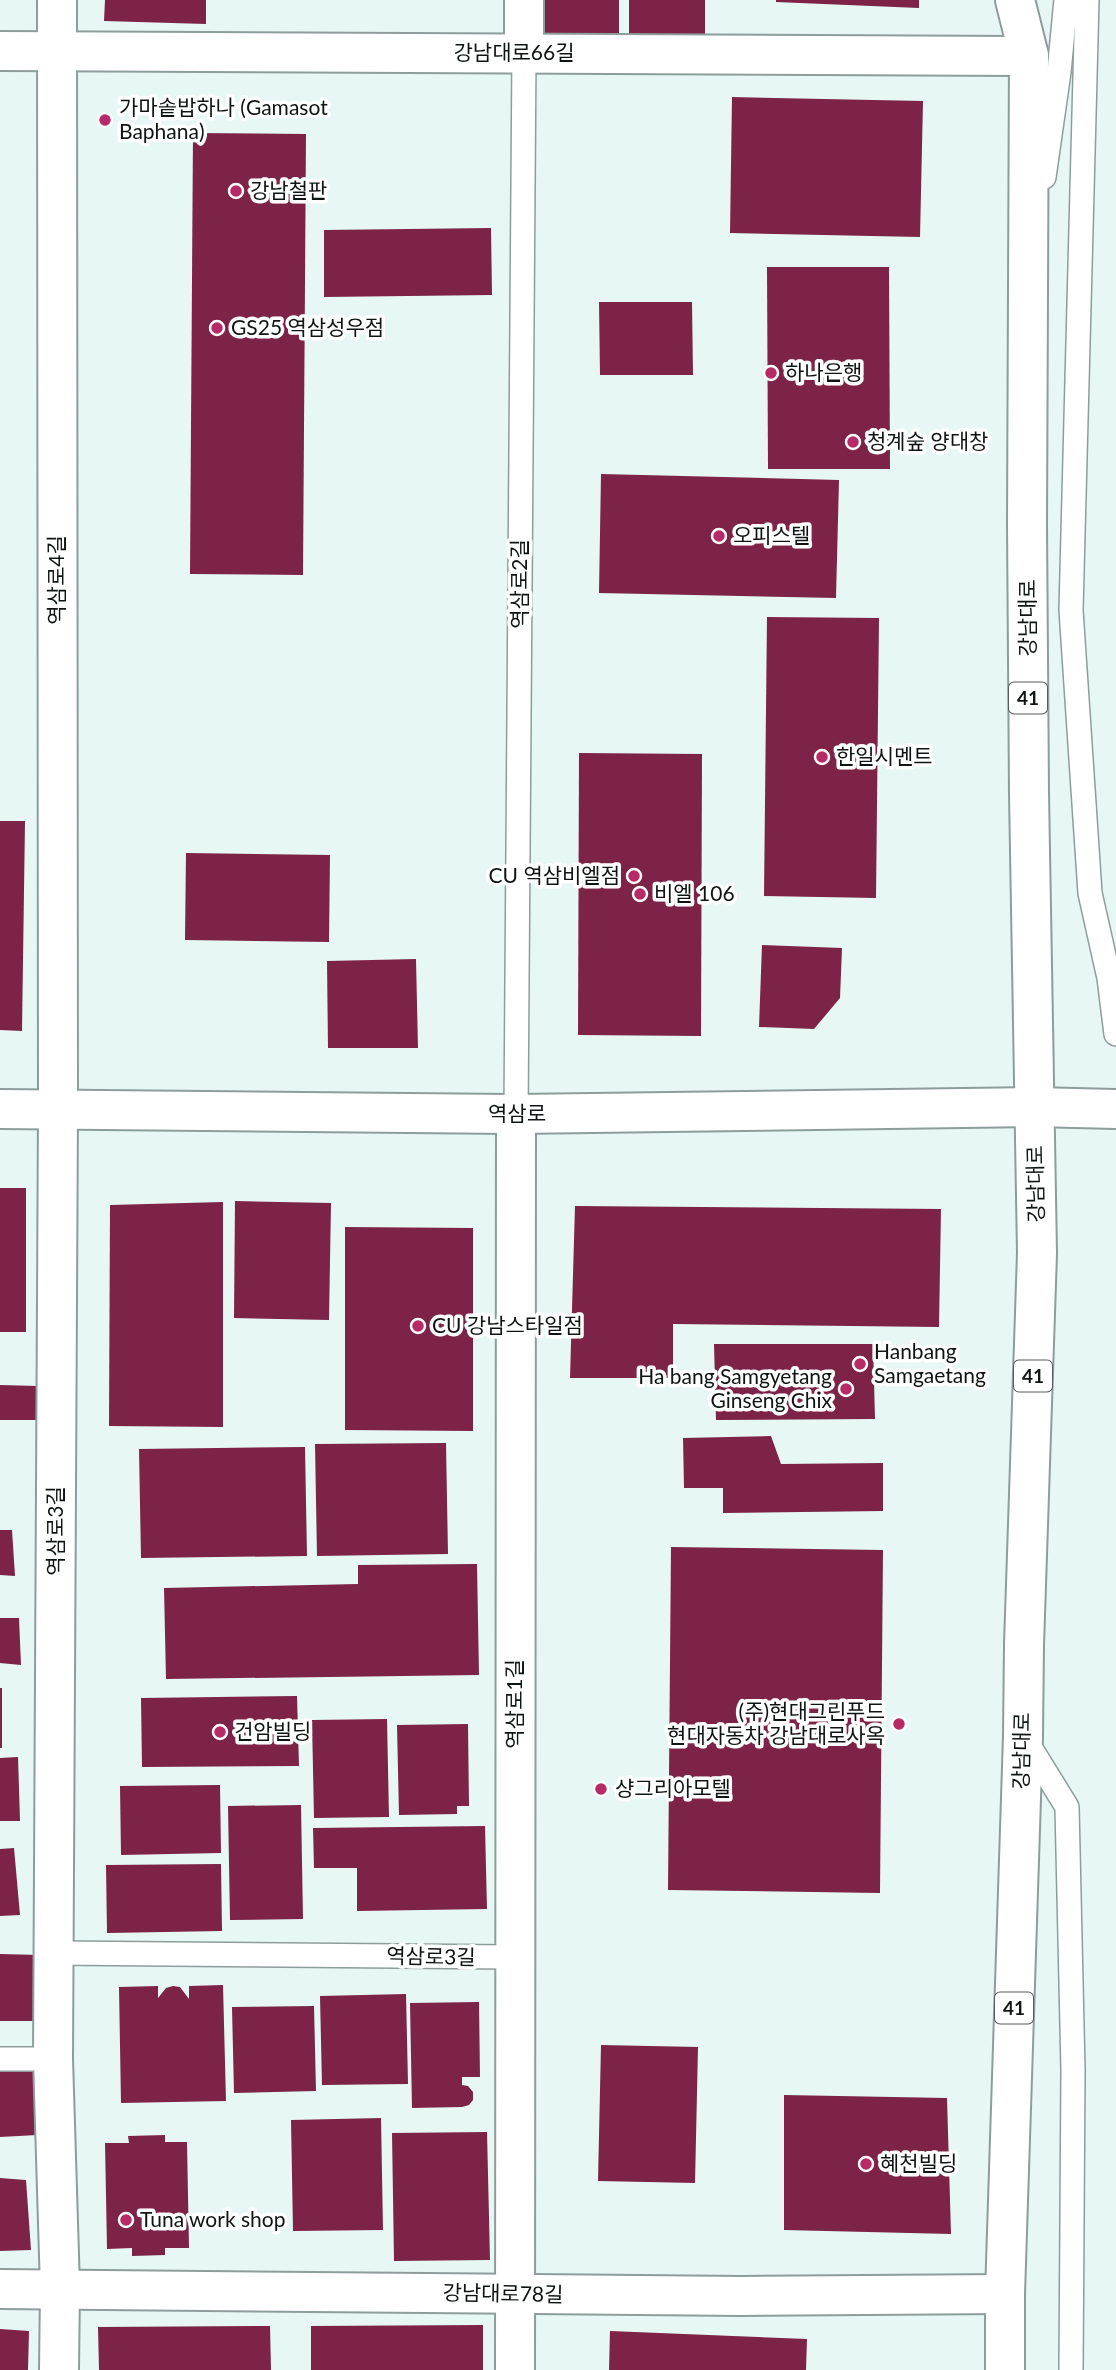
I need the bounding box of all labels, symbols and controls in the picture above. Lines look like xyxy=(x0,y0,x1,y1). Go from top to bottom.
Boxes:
street label: 강남대로66길 xyxy=(454,39,574,64)
place label: 가마솥밥하나 (Gamasot Baphana) xyxy=(119,94,328,143)
marker: 가마솥밥하나 (Gamasot Baphana) xyxy=(97,112,113,128)
place label: 강남철판 xyxy=(250,177,327,202)
marker: 강남철판 xyxy=(228,183,244,199)
place label: GS25 역삼성우점 xyxy=(231,314,384,339)
marker: GS25 역삼성우점 xyxy=(209,320,225,336)
place label: 하나은행 xyxy=(785,359,862,384)
marker: 하나은행 xyxy=(763,365,779,381)
place label: 청계숲 양대창 xyxy=(867,428,988,453)
marker: 청계숲 양대창 xyxy=(845,434,861,450)
place label: 오피스텔 xyxy=(733,522,810,547)
marker: 오피스텔 xyxy=(711,528,727,544)
street label: 역삼로4길 xyxy=(43,535,68,625)
street label: 역삼로2길 xyxy=(506,539,531,629)
street label: 강남대로 xyxy=(1014,579,1039,657)
road number: 41 xyxy=(1009,682,1047,713)
place label: 한일시멘트 xyxy=(836,743,933,768)
marker: 한일시멘트 xyxy=(814,749,830,765)
place label: CU 역삼비엘점 xyxy=(489,862,620,887)
marker: CU 역삼비엘점 xyxy=(626,868,642,884)
place label: 비엘 106 xyxy=(654,880,735,905)
marker: 비엘 106 xyxy=(632,886,648,902)
street label: 역삼로 xyxy=(488,1100,546,1125)
street label: 강남대로 xyxy=(1021,1145,1048,1223)
place label: CU 강남스타일점 xyxy=(432,1312,583,1337)
marker: CU 강남스타일점 xyxy=(410,1318,426,1334)
place label: Hanbang Samgaetang xyxy=(874,1338,986,1387)
marker: Hanbang Samgaetang xyxy=(852,1356,868,1372)
road number: 41 xyxy=(1014,1360,1052,1392)
place label: Ha bang Samgyetang Ginseng Chix xyxy=(638,1363,833,1412)
marker: Ha bang Samgyetang Ginseng Chix xyxy=(838,1381,854,1397)
street label: 역삼로3길 xyxy=(42,1486,67,1576)
street label: 역삼로1길 xyxy=(501,1659,526,1749)
place label: (주)현대그린푸드 현대자동차 강남대로사옥 xyxy=(667,1698,885,1747)
street label: 강남대로 xyxy=(1007,1712,1034,1790)
marker: (주)현대그린푸드 현대자동차 강남대로사옥 xyxy=(891,1716,907,1732)
place label: 건암빌딩 xyxy=(234,1718,311,1743)
marker: 건암빌딩 xyxy=(212,1724,228,1740)
place label: 샹그리아모텔 xyxy=(615,1775,731,1800)
marker: 샹그리아모텔 xyxy=(593,1781,609,1797)
street label: 역삼로3길 xyxy=(386,1942,476,1969)
road number: 41 xyxy=(995,1992,1033,2024)
place label: 혜천빌딩 xyxy=(880,2150,957,2175)
marker: 혜천빌딩 xyxy=(858,2156,874,2172)
place label: Tuna work shop xyxy=(140,2206,285,2231)
marker: Tuna work shop xyxy=(118,2212,134,2228)
street label: 강남대로78길 xyxy=(442,2279,564,2306)

